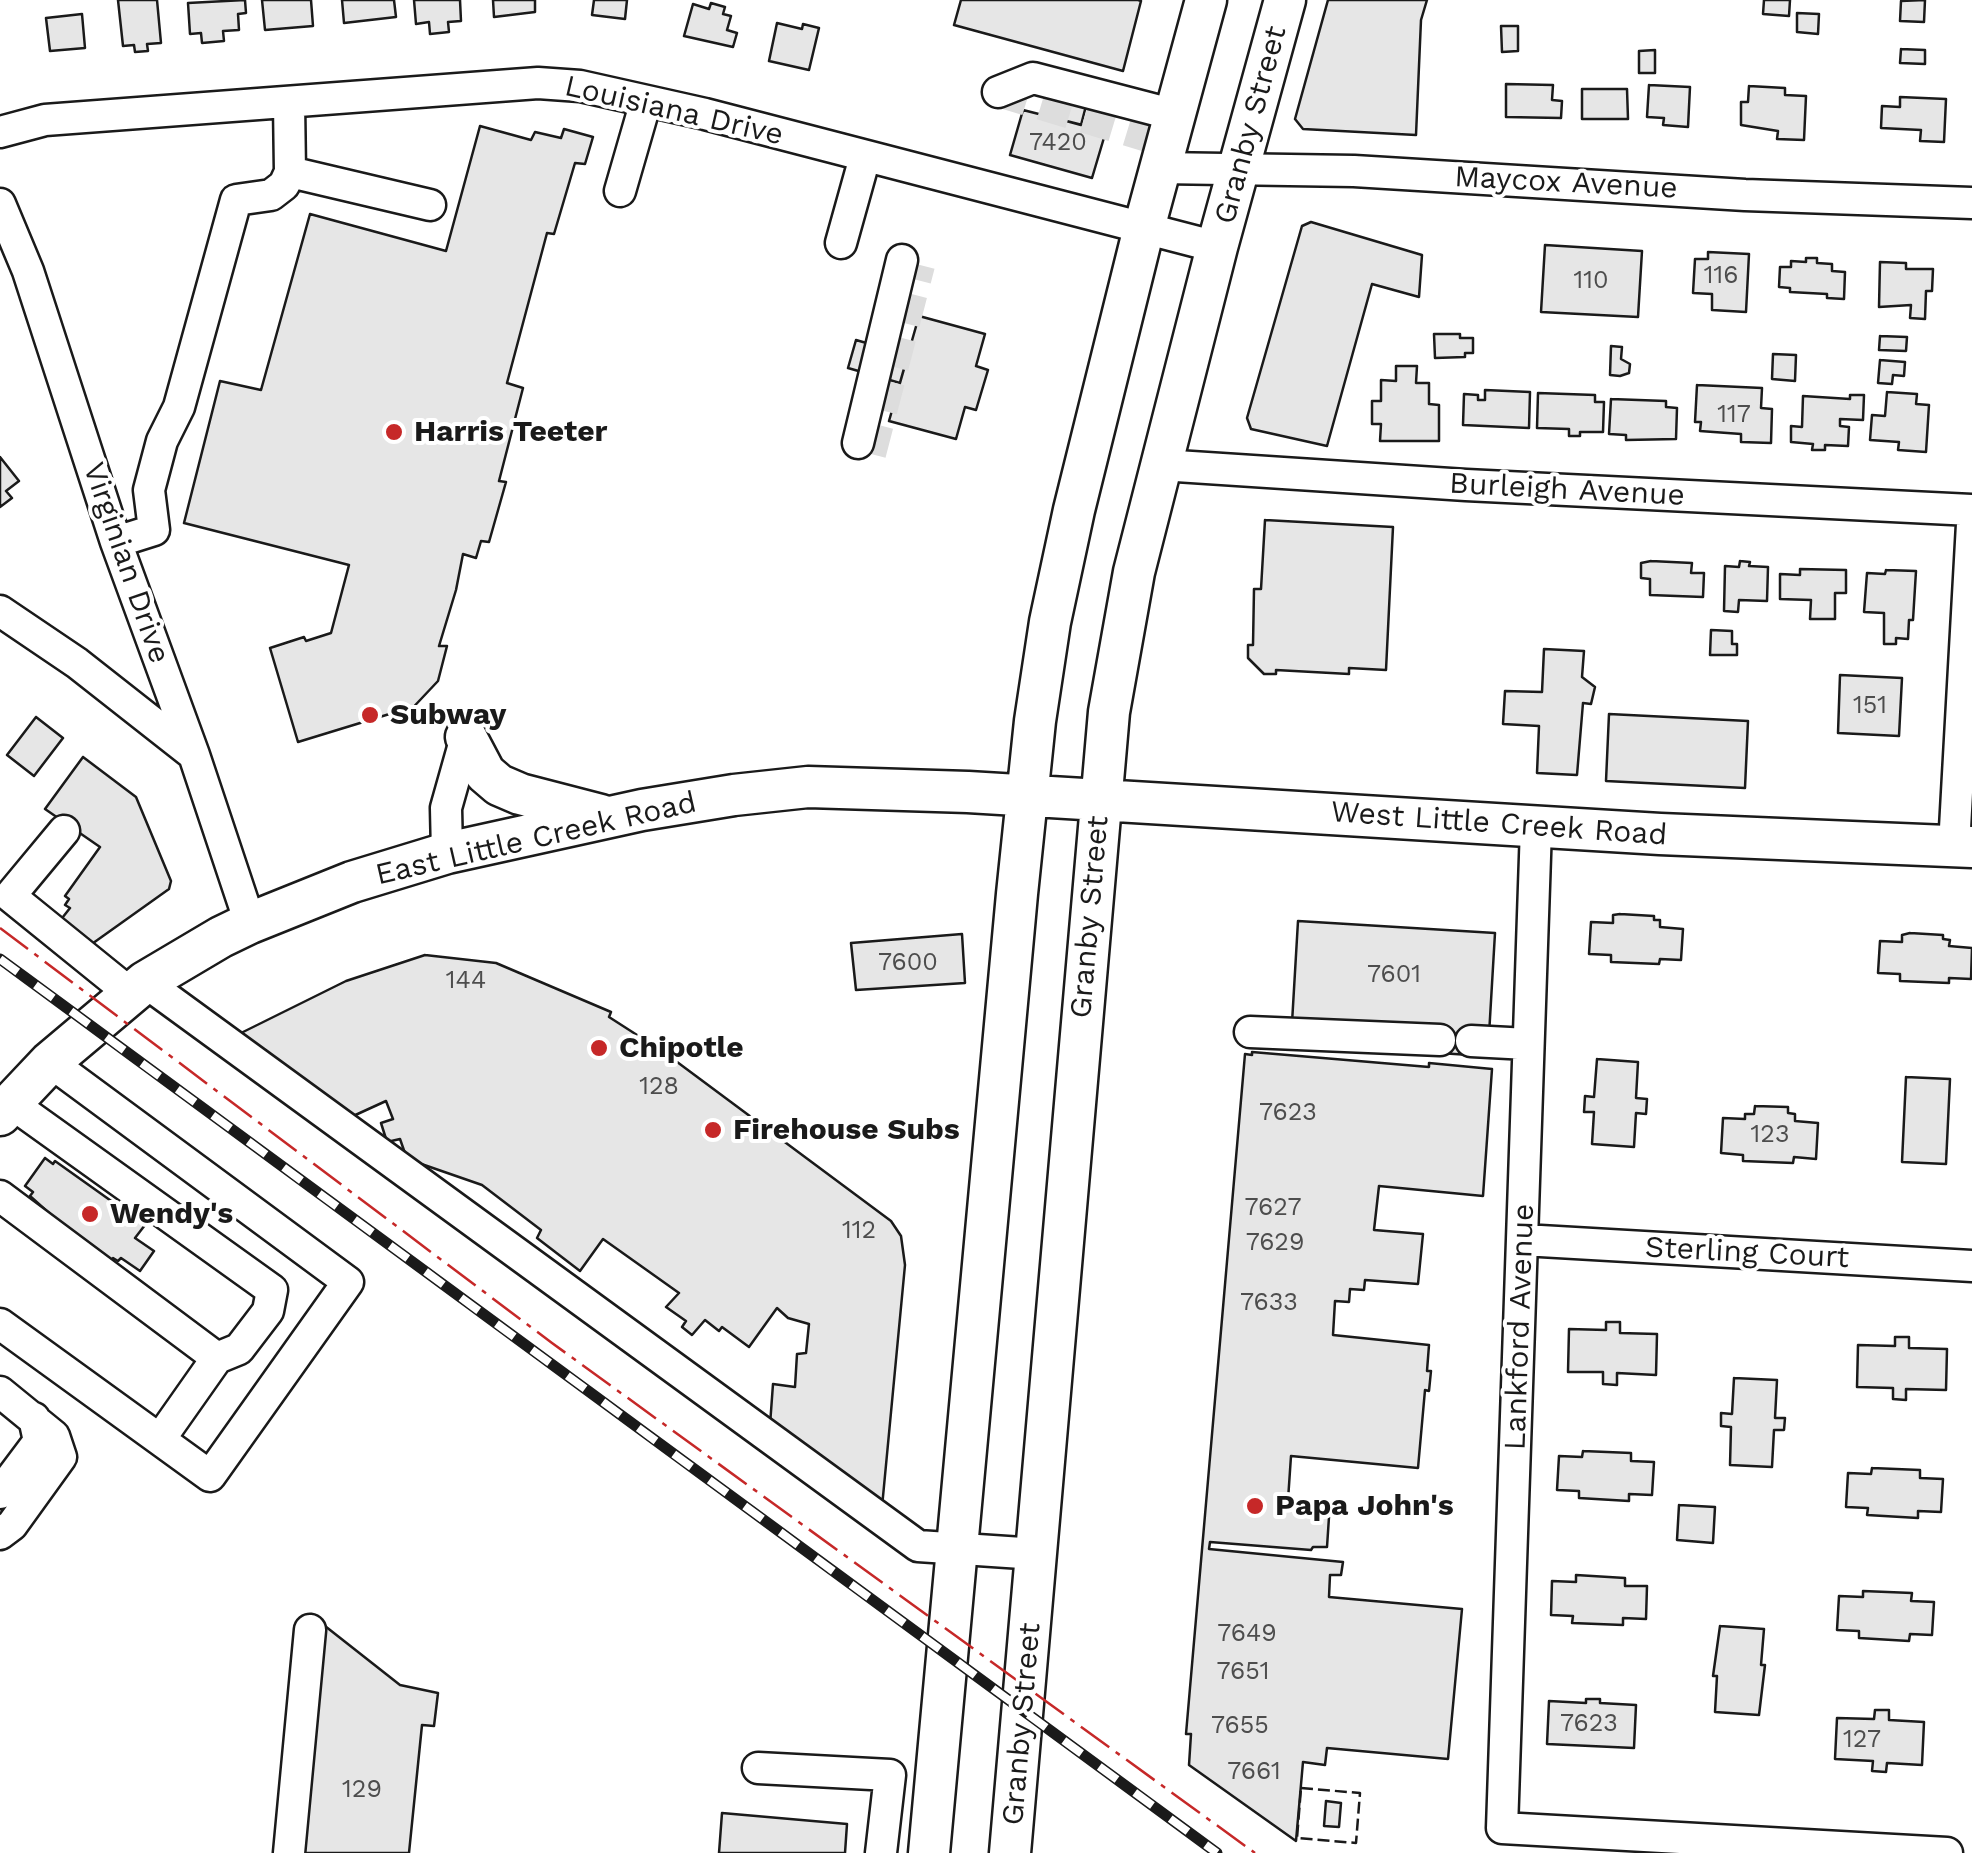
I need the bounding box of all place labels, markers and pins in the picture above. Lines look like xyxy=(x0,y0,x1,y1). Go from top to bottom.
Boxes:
place label: Harris Teeter xyxy=(414,414,607,450)
marker: Harris Teeter xyxy=(383,421,405,443)
place label: Subway xyxy=(390,697,506,733)
marker: Subway xyxy=(359,704,381,726)
place label: Chipotle xyxy=(619,1030,744,1066)
marker: Chipotle xyxy=(588,1037,610,1059)
place label: Firehouse Subs xyxy=(733,1112,960,1148)
marker: Firehouse Subs xyxy=(702,1119,724,1141)
place label: Wendy's xyxy=(110,1196,233,1232)
marker: Wendy's xyxy=(79,1203,101,1225)
place label: Papa John's xyxy=(1275,1488,1454,1524)
marker: Papa John's xyxy=(1244,1495,1266,1517)

